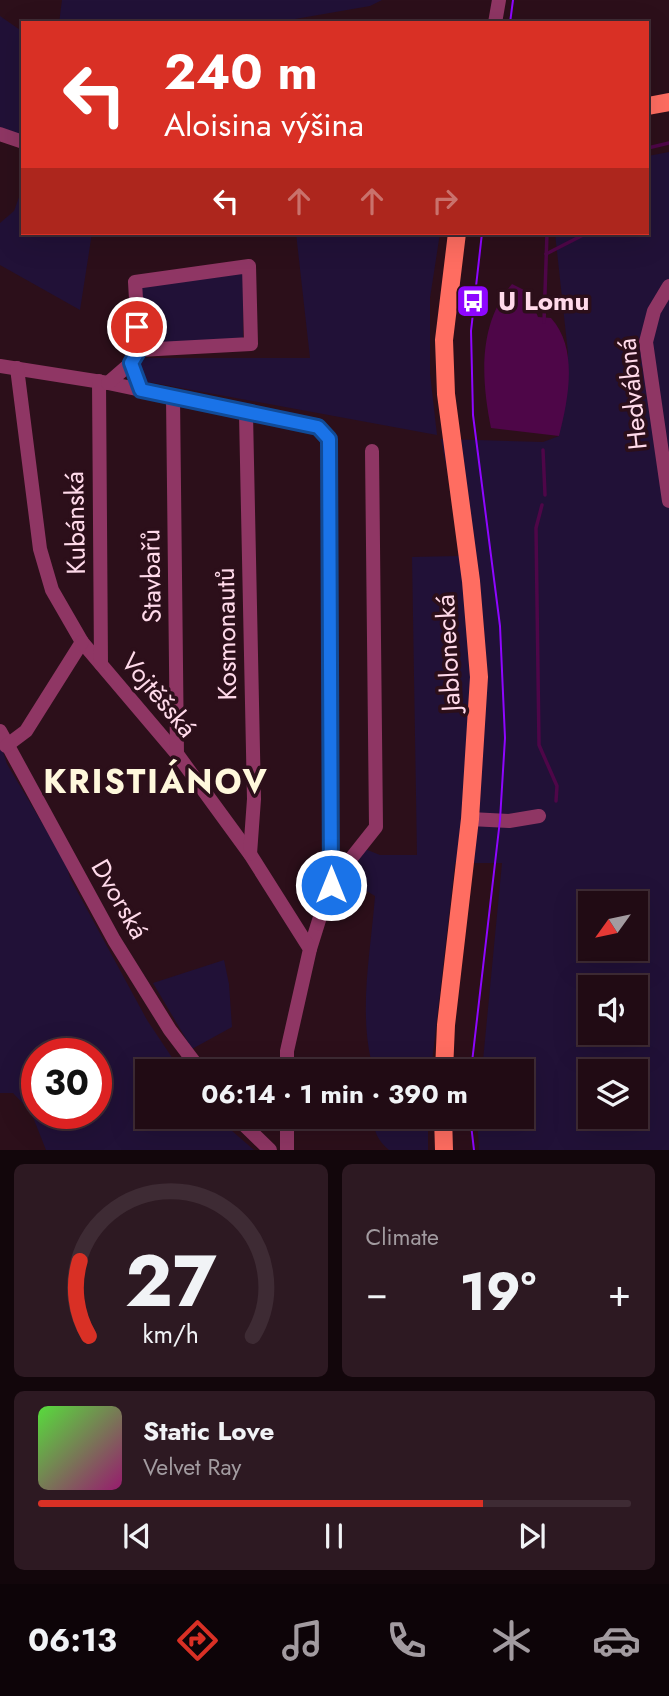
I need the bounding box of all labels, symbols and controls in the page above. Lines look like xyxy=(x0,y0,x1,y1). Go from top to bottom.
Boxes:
text: 240 m xyxy=(164,37,318,107)
icon: left xyxy=(49,49,140,140)
text: Aloisina výšina xyxy=(164,102,364,148)
icon: left xyxy=(207,182,245,220)
icon: ahead xyxy=(280,182,318,220)
icon: ahead xyxy=(353,182,391,220)
icon: right xyxy=(426,182,464,220)
bus stop icon: U Lomu xyxy=(454,282,492,320)
place label: U Lomu xyxy=(498,282,589,320)
pin xyxy=(107,297,167,357)
icon: arrive xyxy=(118,308,156,346)
street label: Hedvábná xyxy=(607,336,657,452)
street label: Kubánská xyxy=(55,471,95,575)
street label: Stavbařů xyxy=(131,529,171,623)
street label: Kosmonautů xyxy=(206,567,246,701)
street label: Jablonecká xyxy=(426,593,470,716)
street label: Vojtěšská xyxy=(112,644,206,746)
district label: KRISTIÁNOV xyxy=(43,758,269,805)
position arrow xyxy=(294,848,368,922)
street label: Dvorská xyxy=(82,852,158,946)
north arrow xyxy=(578,891,648,961)
map controls xyxy=(578,891,648,1129)
button: sound xyxy=(578,975,648,1045)
speed limit sign: 30 xyxy=(21,1038,112,1129)
button: layers xyxy=(578,1059,648,1129)
text: 06:14 · 1 min · 390 m xyxy=(201,1075,468,1113)
text: Climate xyxy=(366,1220,439,1254)
text: 27 xyxy=(125,1229,217,1334)
text: 19° xyxy=(459,1254,536,1330)
text: − xyxy=(366,1265,388,1320)
text: + xyxy=(608,1265,631,1320)
text: km/h xyxy=(142,1316,199,1352)
text: Static Love xyxy=(143,1412,275,1450)
text: Velvet Ray xyxy=(143,1450,241,1484)
icon: previous xyxy=(118,1517,156,1555)
icon: pause xyxy=(315,1517,353,1555)
icon: next xyxy=(513,1517,551,1555)
icon: directions xyxy=(173,1616,222,1665)
icon: music xyxy=(278,1616,327,1665)
icon: phone xyxy=(382,1616,431,1665)
icon: climate xyxy=(487,1616,536,1665)
icon: car xyxy=(592,1616,641,1665)
text: 06:13 xyxy=(28,1617,117,1663)

